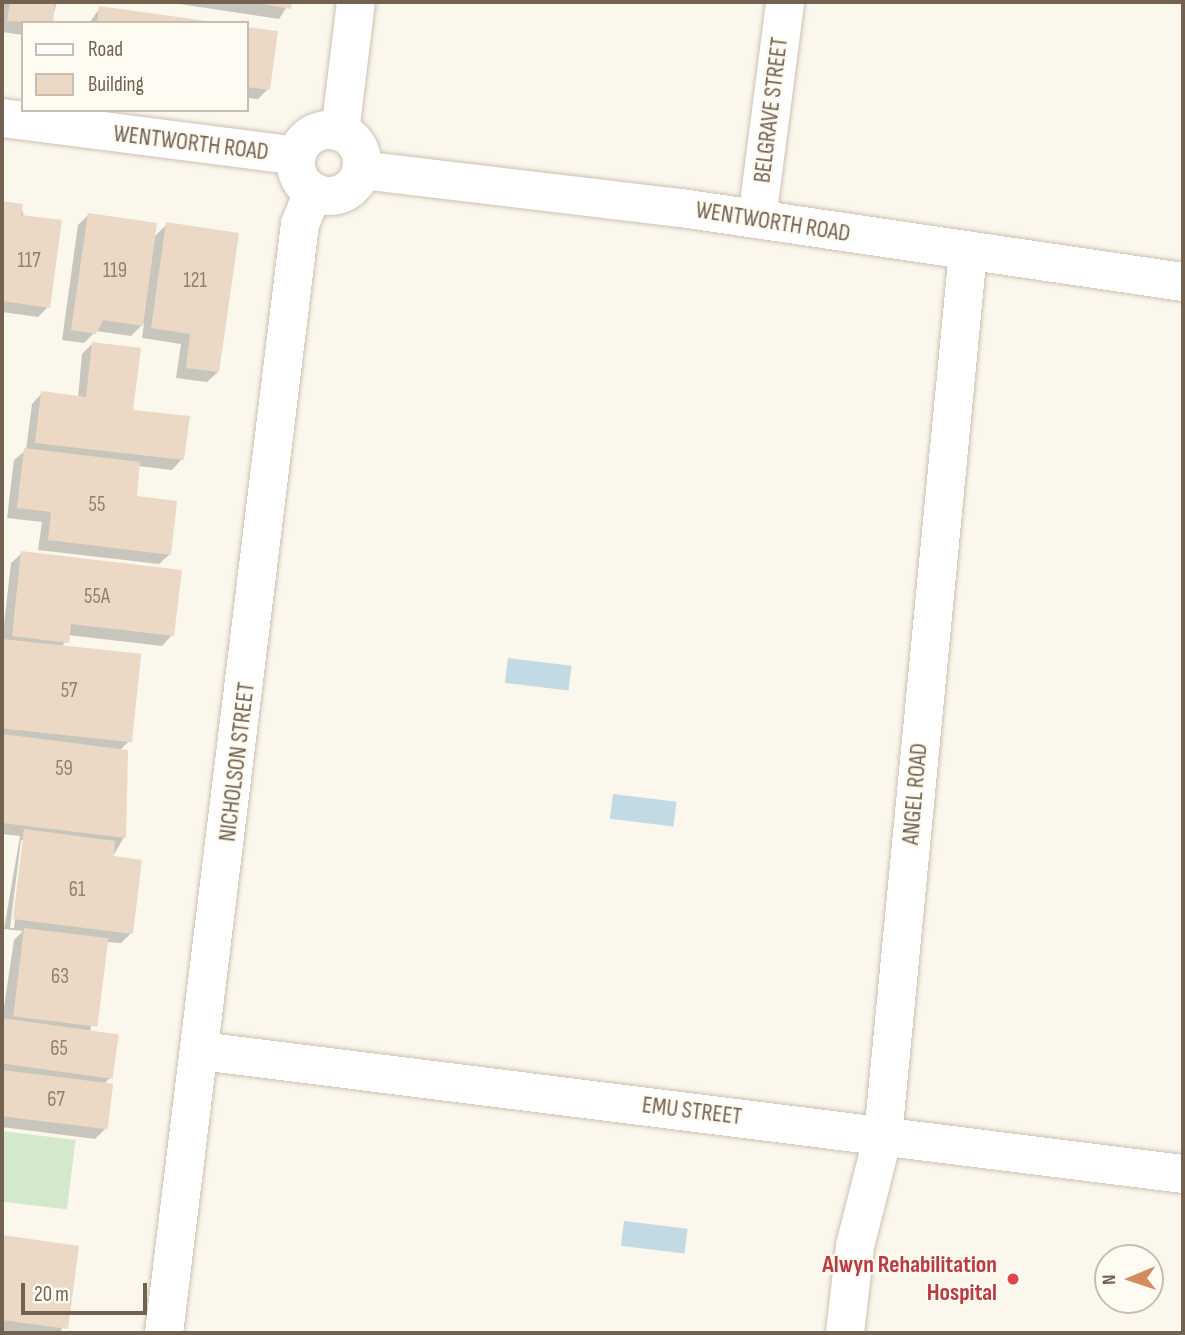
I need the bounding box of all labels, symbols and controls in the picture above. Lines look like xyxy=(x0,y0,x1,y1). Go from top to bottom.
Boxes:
legend xyxy=(21,21,248,112)
street label: BELGRAVE STREET xyxy=(748,36,794,184)
text: Road xyxy=(88,37,123,62)
text: Building xyxy=(88,72,144,97)
street label: WENTWORTH ROAD xyxy=(112,119,270,167)
street label: WENTWORTH ROAD xyxy=(694,196,852,248)
house number: 117 xyxy=(17,248,41,274)
house number: 119 xyxy=(103,258,127,284)
house number: 121 xyxy=(183,268,207,294)
house number: 55 xyxy=(89,492,105,518)
house number: 55A xyxy=(84,584,110,610)
house number: 57 xyxy=(61,678,77,704)
street label: NICHOLSON STREET xyxy=(213,681,261,843)
street label: ANGEL ROAD xyxy=(896,742,934,846)
house number: 59 xyxy=(55,756,73,782)
house number: 61 xyxy=(69,877,85,903)
house number: 63 xyxy=(51,964,69,990)
house number: 65 xyxy=(50,1036,68,1062)
house number: 67 xyxy=(47,1087,65,1113)
street label: EMU STREET xyxy=(640,1091,744,1131)
north arrow xyxy=(1094,1244,1164,1314)
place label: Alwyn Rehabilitation Hospital xyxy=(822,1251,997,1307)
scale bar xyxy=(24,1268,150,1312)
marker: Alwyn Rehabilitation Hospital xyxy=(1003,1269,1023,1289)
text: N xyxy=(1098,1274,1121,1285)
text: 20 m xyxy=(34,1282,69,1307)

